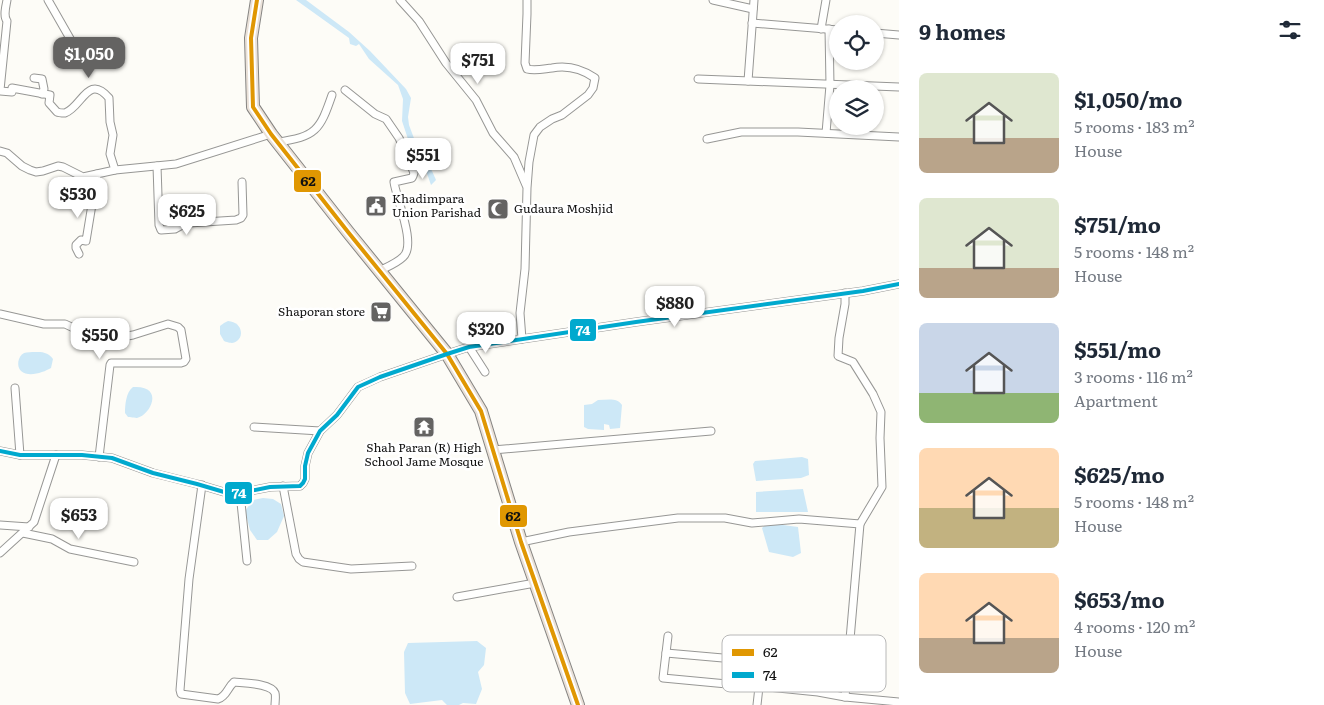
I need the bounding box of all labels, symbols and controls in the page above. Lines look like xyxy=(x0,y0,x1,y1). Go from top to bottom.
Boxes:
map controls xyxy=(829,15,884,135)
button: locate xyxy=(829,15,884,70)
text: 9 homes xyxy=(919,15,1006,46)
icon: filters xyxy=(1276,16,1304,44)
pin: $1,050 xyxy=(48,36,130,79)
text: $1,050 xyxy=(64,41,114,65)
pin: $751 xyxy=(448,42,508,85)
text: $751 xyxy=(461,47,495,71)
button: layers xyxy=(829,80,884,135)
text: $1,050/mo xyxy=(1074,83,1182,114)
icon: home xyxy=(959,93,1019,153)
text: 5 rooms · 183 m² xyxy=(1074,114,1195,138)
pin: $551 xyxy=(393,138,453,180)
text: House xyxy=(1074,138,1122,162)
text: $551 xyxy=(406,142,440,166)
line badge: 62 xyxy=(293,169,322,193)
text: 62 xyxy=(300,170,316,190)
pin: $530 xyxy=(48,176,108,219)
text: $530 xyxy=(60,181,96,205)
place label: Khadimpara Union Parishad xyxy=(392,189,482,221)
pin: $625 xyxy=(157,194,217,236)
public building icon: Khadimpara Union Parishad xyxy=(364,194,388,218)
mosque icon: Gudaura Moshjid xyxy=(486,197,510,221)
text: $625 xyxy=(169,198,205,222)
place label: Gudaura Moshjid xyxy=(514,199,614,217)
text: $751/mo xyxy=(1074,208,1161,239)
icon: home xyxy=(959,218,1019,278)
text: 5 rooms · 148 m² xyxy=(1074,239,1194,263)
text: House xyxy=(1074,263,1122,287)
pin: $880 xyxy=(645,286,705,328)
text: $880 xyxy=(656,290,694,314)
supermarket icon: Shaporan store xyxy=(369,300,393,324)
place label: Shaporan store xyxy=(278,302,365,320)
pin: $320 xyxy=(456,312,516,354)
text: $320 xyxy=(468,316,504,340)
pin: $550 xyxy=(70,318,130,360)
line badge: 74 xyxy=(569,318,597,342)
text: 74 xyxy=(576,319,591,339)
text: $550 xyxy=(82,322,118,346)
text: $551/mo xyxy=(1074,333,1161,364)
icon: home xyxy=(959,343,1019,403)
text: 3 rooms · 116 m² xyxy=(1074,364,1193,388)
text: Apartment xyxy=(1074,388,1158,412)
temple icon: Shah Paran (R) High School Jame Mosque xyxy=(412,415,436,439)
place label: Shah Paran (R) High School Jame Mosque xyxy=(365,438,484,470)
text: $625/mo xyxy=(1074,458,1165,489)
icon: home xyxy=(959,468,1019,528)
line badge: 74 xyxy=(224,481,253,505)
text: 74 xyxy=(232,482,247,502)
text: 5 rooms · 148 m² xyxy=(1074,489,1194,513)
pin: $653 xyxy=(49,498,109,540)
text: $653 xyxy=(61,502,97,526)
line badge: 62 xyxy=(499,504,528,528)
text: 62 xyxy=(505,505,521,525)
text: House xyxy=(1074,513,1122,537)
text: $653/mo xyxy=(1074,583,1165,614)
icon: home xyxy=(959,593,1019,653)
text: 4 rooms · 120 m² xyxy=(1074,614,1195,638)
legend xyxy=(722,635,886,692)
text: House xyxy=(1074,638,1122,662)
text: 62 xyxy=(763,641,778,661)
text: 74 xyxy=(763,664,777,684)

